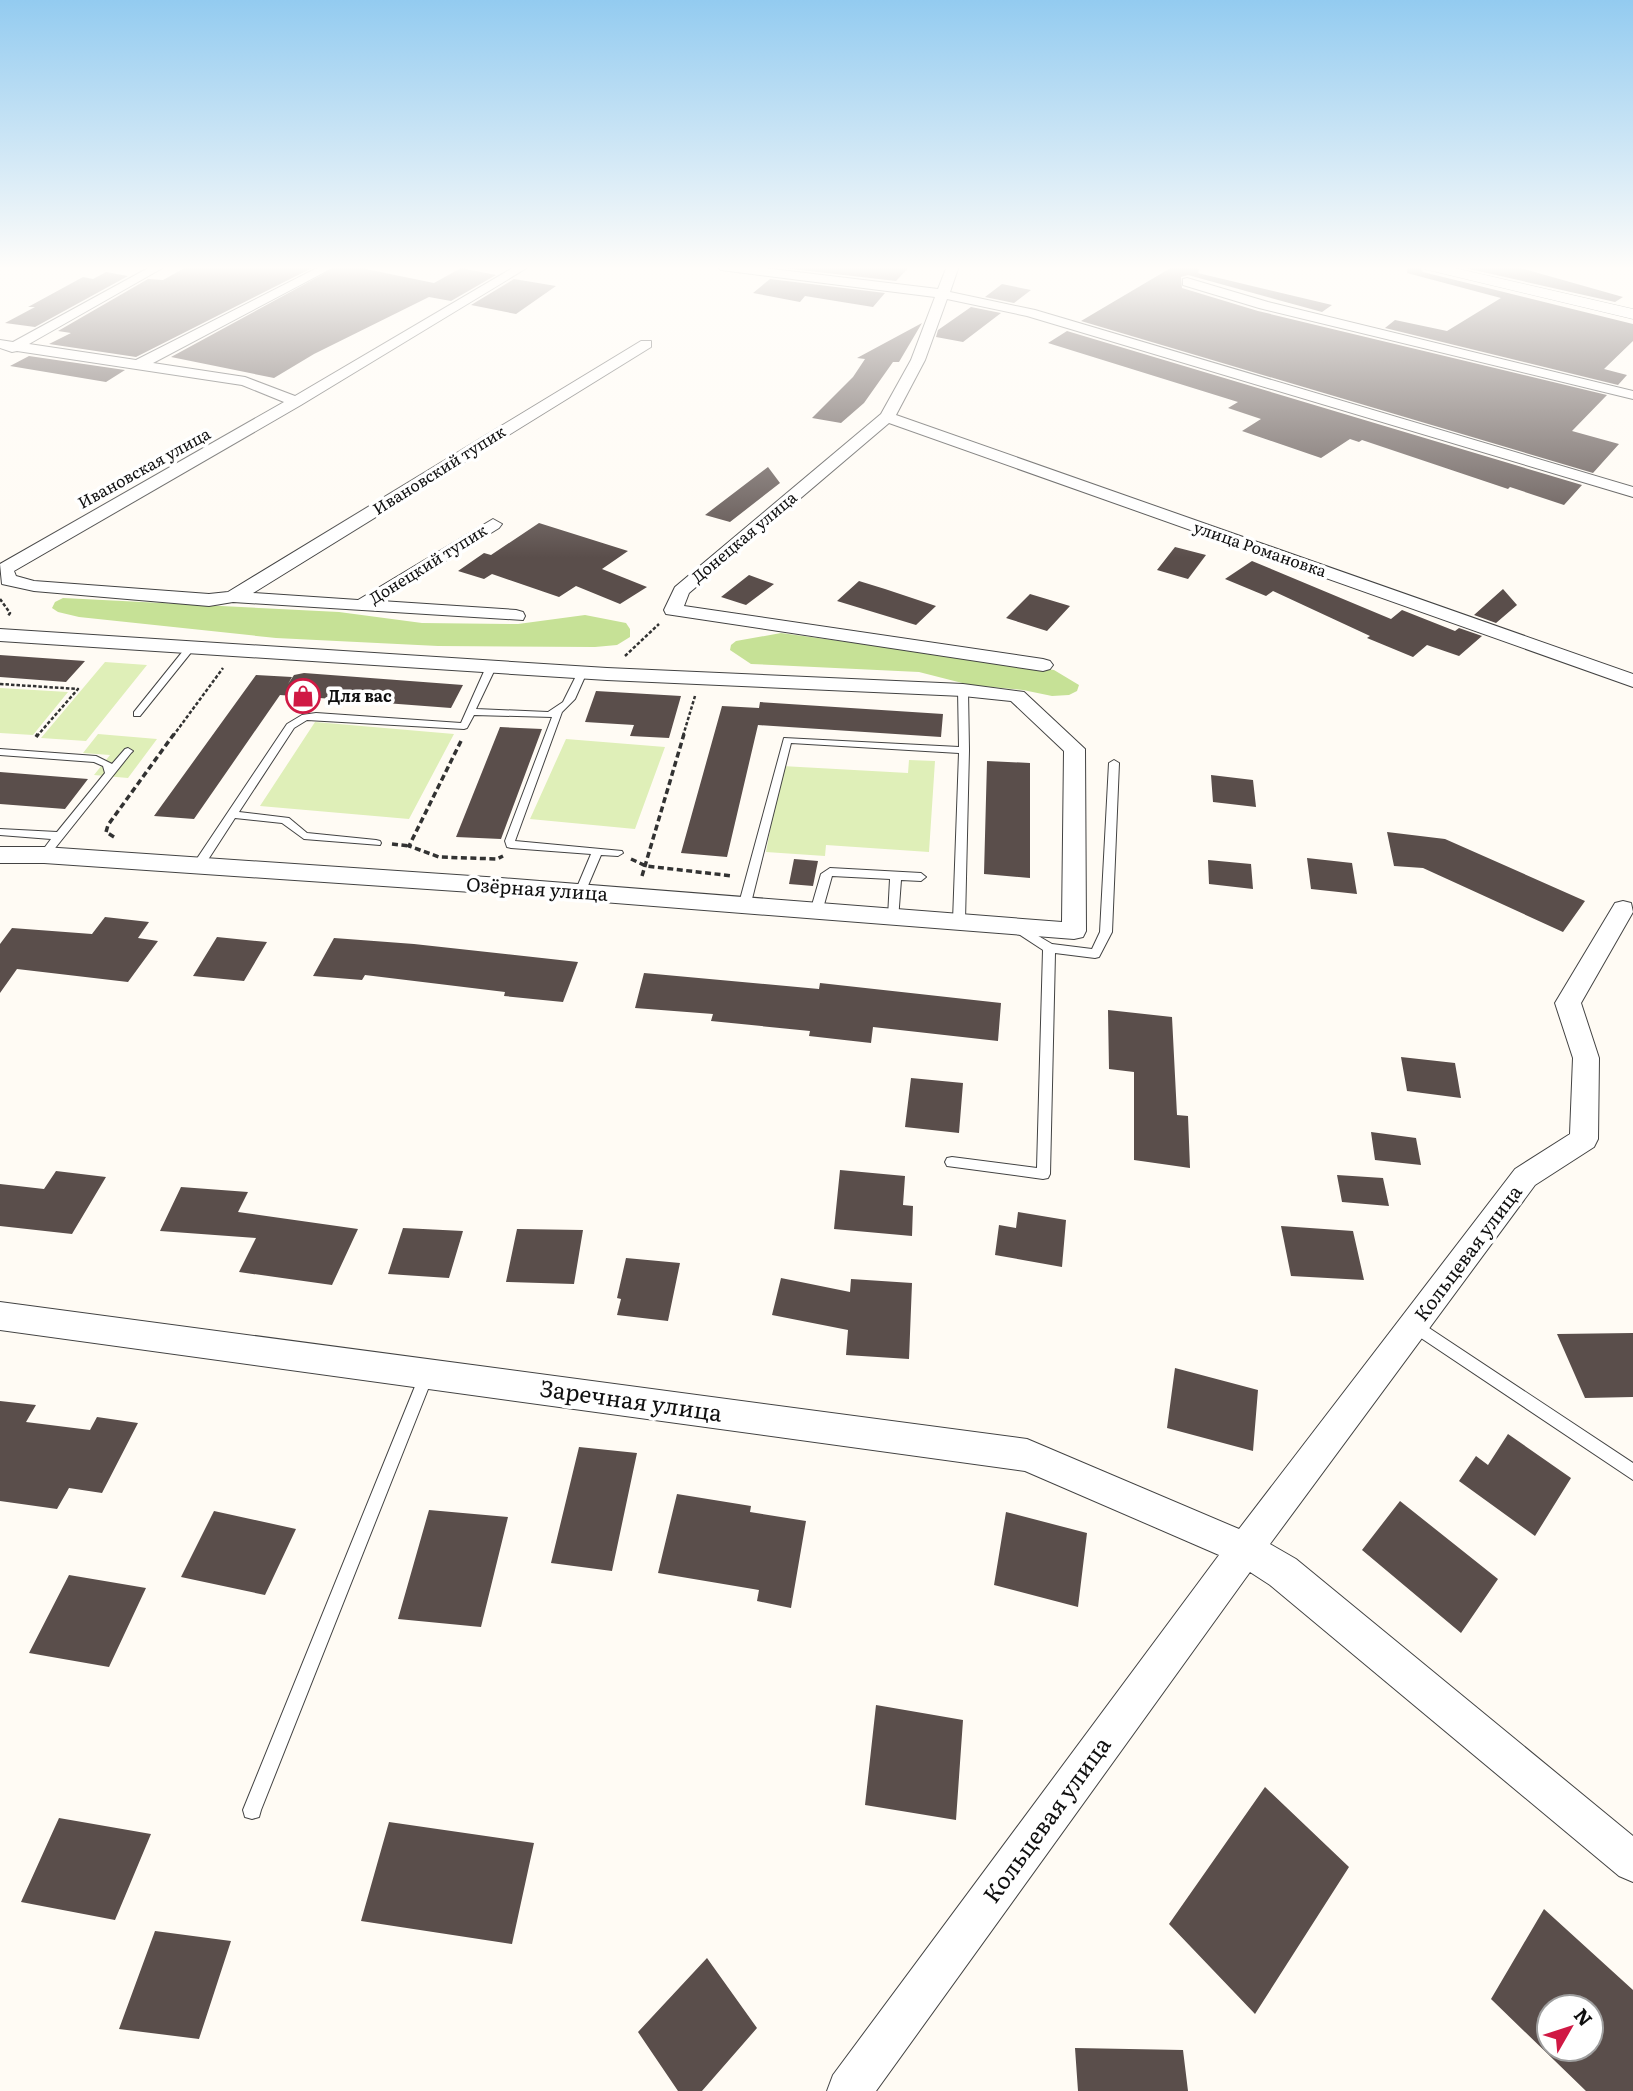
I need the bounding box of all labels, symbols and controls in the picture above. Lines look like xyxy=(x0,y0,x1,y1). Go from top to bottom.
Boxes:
street label: Ивановский тупик xyxy=(368,418,510,520)
street label: Ивановская улица xyxy=(73,420,215,514)
street label: Донецкая улица xyxy=(685,485,802,588)
street label: улица Романовка xyxy=(1191,514,1330,582)
street label: Донецкий тупик xyxy=(364,517,491,609)
shop icon: Для вас xyxy=(284,677,322,715)
place label: Для вас xyxy=(328,683,392,707)
street label: Озёрная улица xyxy=(465,869,610,907)
street label: Кольцевая улица xyxy=(1407,1178,1528,1326)
street label: Заречная улица xyxy=(538,1369,725,1429)
street label: Кольцевая улица xyxy=(973,1728,1118,1909)
north arrow xyxy=(1535,1993,1605,2063)
text: N xyxy=(1568,2002,1600,2032)

